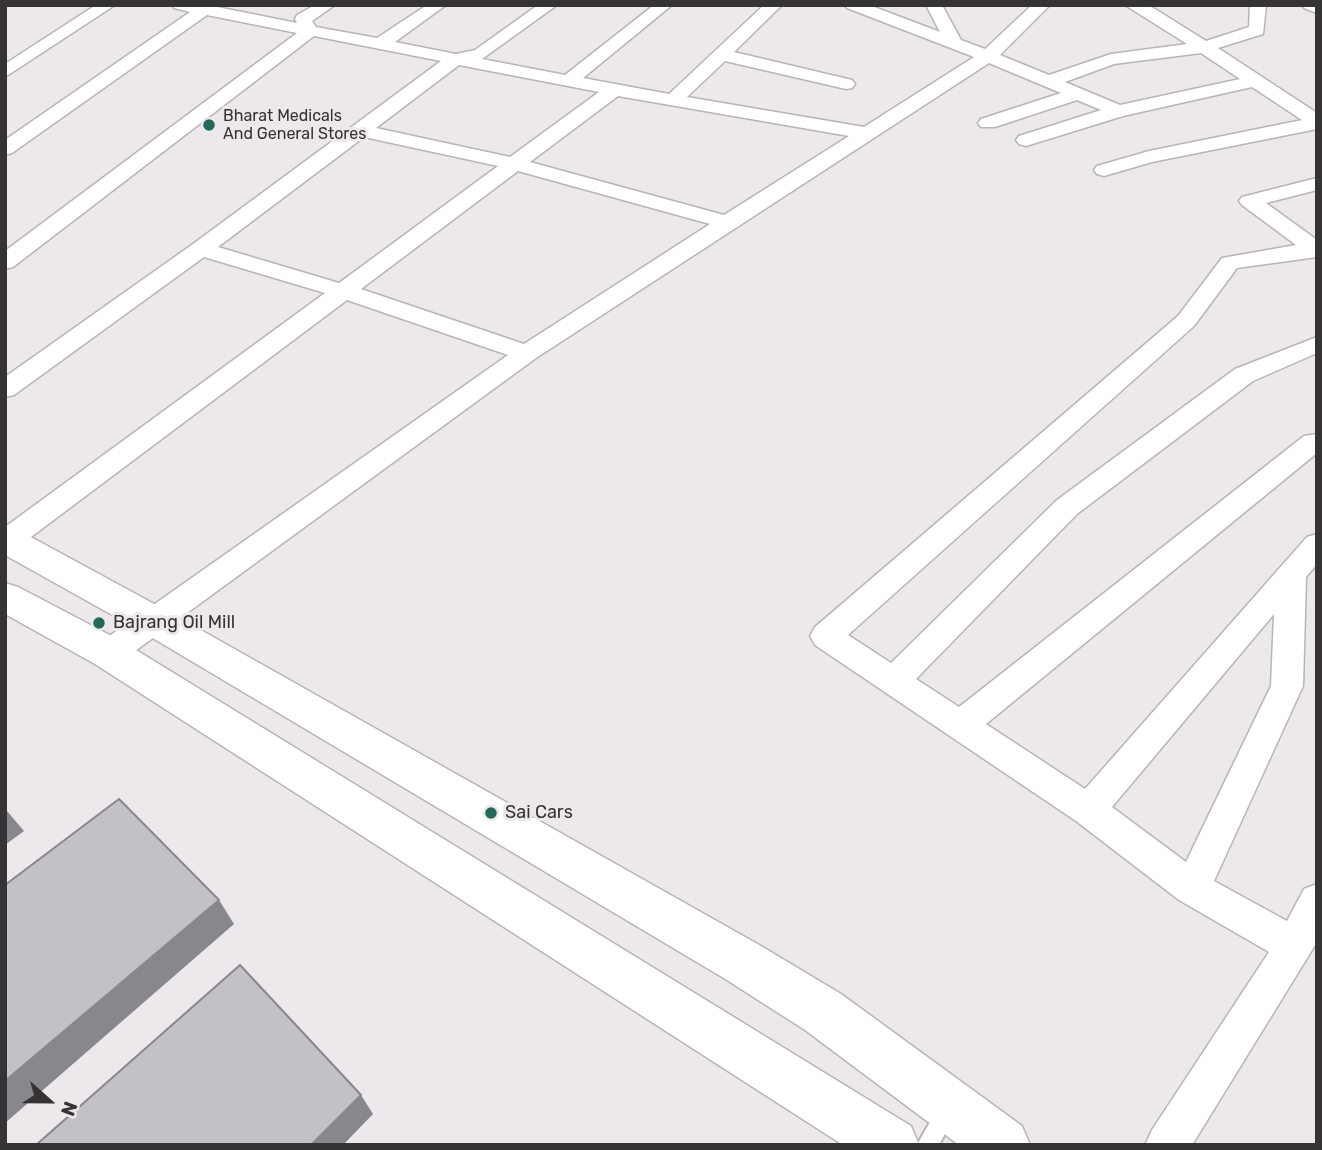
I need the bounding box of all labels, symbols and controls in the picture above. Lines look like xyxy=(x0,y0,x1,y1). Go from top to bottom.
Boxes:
place label: Bharat Medicals And General Stores xyxy=(223,106,366,144)
marker: Bharat Medicals And General Stores xyxy=(201,117,217,133)
place label: Bajrang Oil Mill xyxy=(113,612,235,634)
marker: Bajrang Oil Mill xyxy=(91,615,107,631)
place label: Sai Cars xyxy=(505,802,573,824)
marker: Sai Cars xyxy=(483,805,499,821)
north arrow xyxy=(14,1066,84,1136)
text: N xyxy=(56,1098,82,1119)

